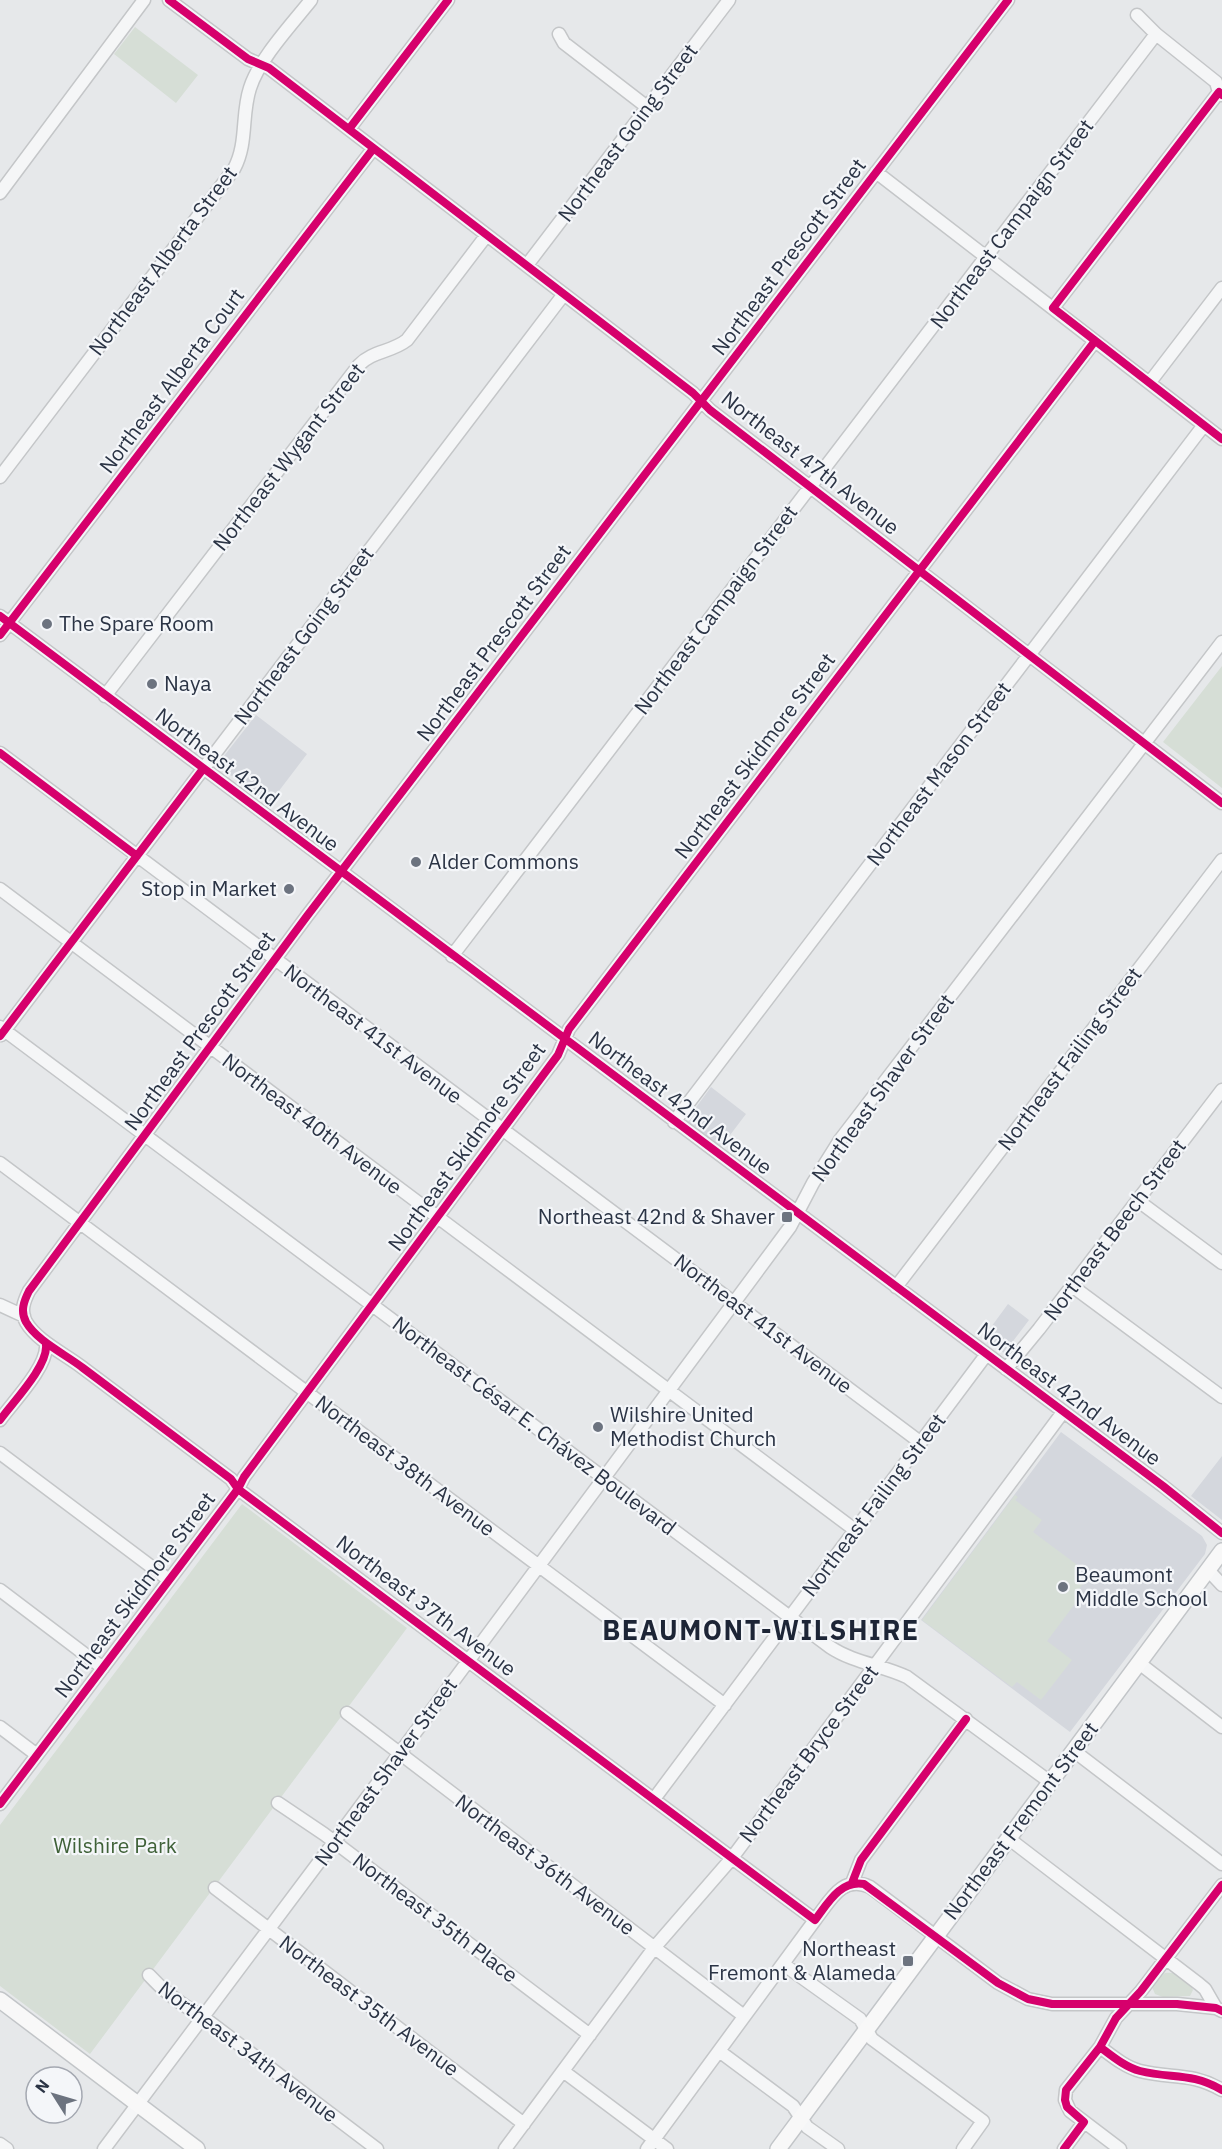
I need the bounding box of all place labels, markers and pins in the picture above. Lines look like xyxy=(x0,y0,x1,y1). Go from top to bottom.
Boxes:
place label: The Spare Room xyxy=(59,609,214,637)
marker: The Spare Room xyxy=(40,617,54,631)
place label: Naya xyxy=(164,669,211,697)
marker: Naya xyxy=(145,677,159,691)
place label: Alder Commons xyxy=(428,847,579,875)
marker: Alder Commons xyxy=(409,855,423,869)
place label: Stop in Market xyxy=(141,874,277,902)
marker: Stop in Market xyxy=(282,882,296,896)
place label: Northeast 42nd & Shaver xyxy=(538,1202,775,1230)
marker: Northeast 42nd & Shaver xyxy=(780,1210,794,1224)
place label: Wilshire United Methodist Church xyxy=(610,1400,776,1452)
marker: Wilshire United Methodist Church xyxy=(591,1420,605,1434)
place label: Beaumont Middle School xyxy=(1075,1560,1208,1612)
marker: Beaumont Middle School xyxy=(1056,1580,1070,1594)
place label: Northeast Fremont & Alameda xyxy=(708,1934,896,1986)
marker: Northeast Fremont & Alameda xyxy=(901,1954,915,1968)

